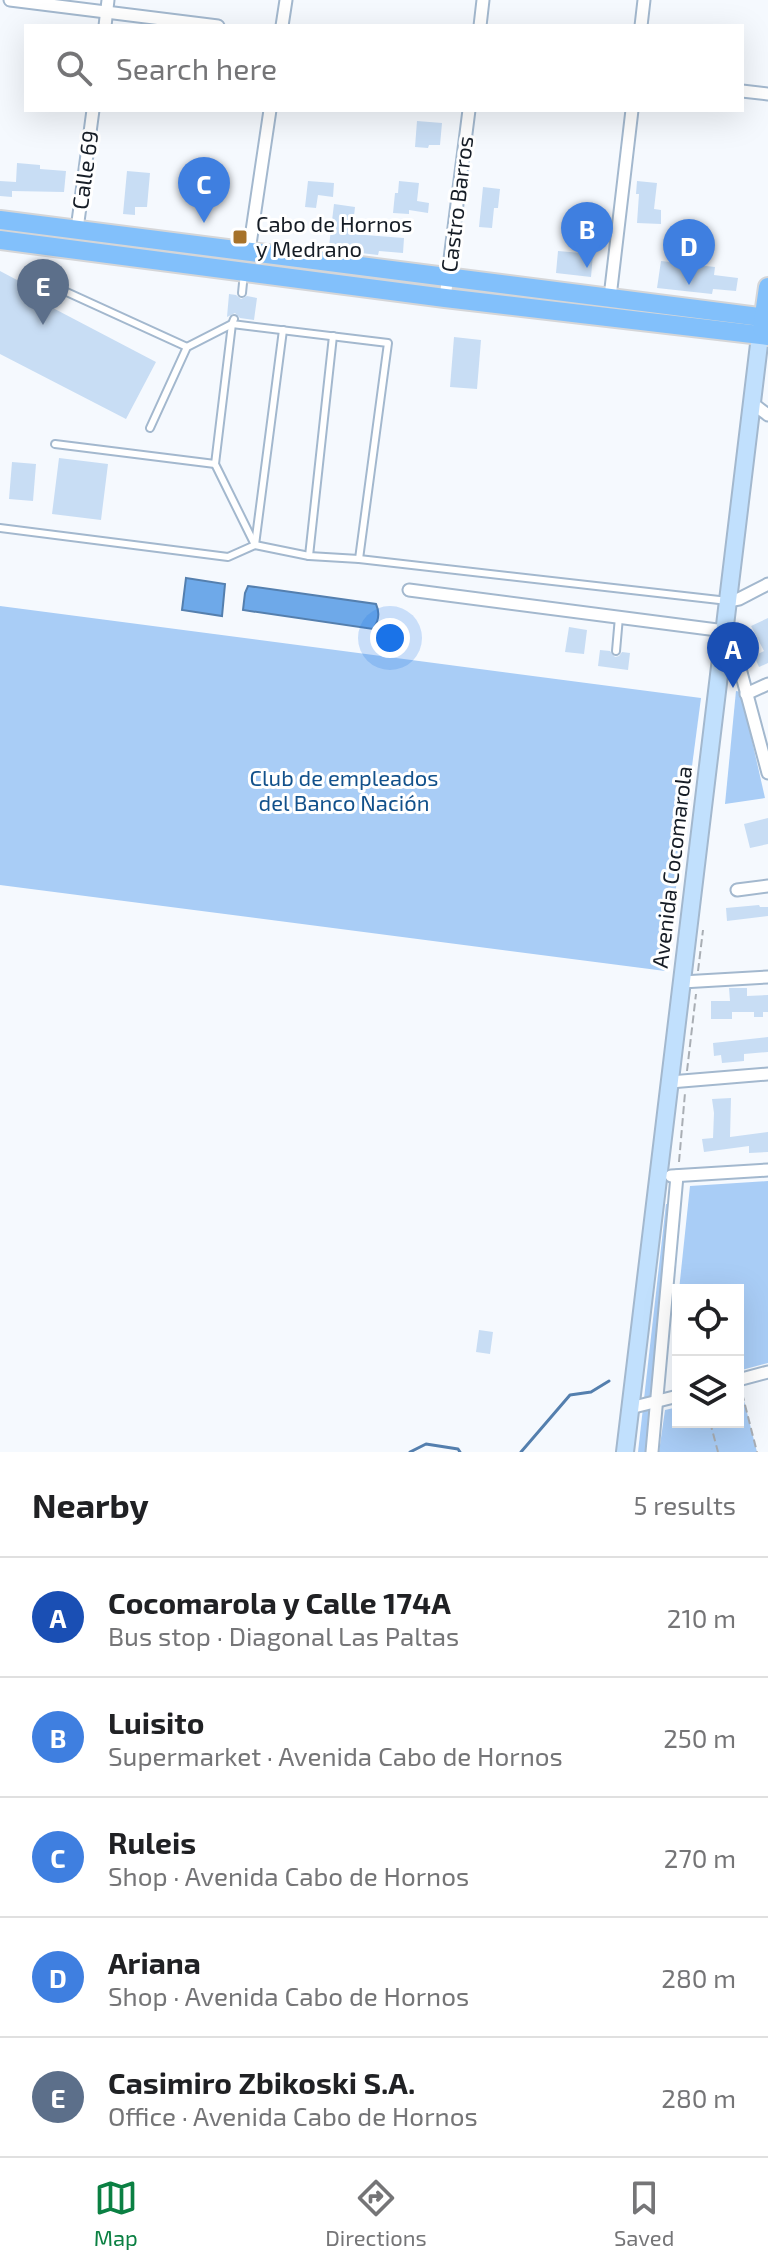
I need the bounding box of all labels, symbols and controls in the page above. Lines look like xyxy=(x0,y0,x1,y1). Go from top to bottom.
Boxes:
search box xyxy=(24,24,744,112)
icon: search xyxy=(52,46,96,90)
text: Search here xyxy=(116,50,277,86)
street label: Calle 69 xyxy=(66,129,102,211)
street label: Castro Barros xyxy=(435,134,477,273)
pin: C xyxy=(178,157,230,223)
pin: B xyxy=(561,202,613,268)
place label: Cabo de Hornos y Medrano xyxy=(256,210,412,261)
pin: D xyxy=(663,219,715,285)
marker: Cabo de Hornos y Medrano xyxy=(231,228,249,246)
pin: E xyxy=(17,259,69,325)
your location xyxy=(370,618,410,658)
pin: A xyxy=(707,622,759,688)
park label: Club de empleados del Banco Nación xyxy=(250,764,438,815)
street label: Avenida Cocomarola xyxy=(646,764,696,969)
map controls xyxy=(672,1284,744,1428)
button: locate xyxy=(672,1284,744,1356)
button: layers xyxy=(672,1356,744,1428)
text: Nearby xyxy=(32,1484,149,1525)
text: 5 results xyxy=(634,1489,736,1520)
text: Cocomarola y Calle 174A xyxy=(108,1584,451,1620)
text: A xyxy=(50,1602,66,1633)
text: 210 m xyxy=(667,1602,736,1633)
text: Bus stop · Diagonal Las Paltas xyxy=(108,1620,459,1651)
text: Luisito xyxy=(108,1704,204,1740)
text: B xyxy=(50,1722,66,1753)
text: 250 m xyxy=(663,1722,736,1753)
text: Supermarket · Avenida Cabo de Hornos xyxy=(108,1740,563,1771)
text: Ruleis xyxy=(108,1824,196,1860)
text: C xyxy=(50,1842,66,1873)
text: 270 m xyxy=(664,1842,736,1873)
text: Shop · Avenida Cabo de Hornos xyxy=(108,1860,469,1891)
text: Ariana xyxy=(108,1944,201,1980)
text: D xyxy=(49,1962,67,1993)
text: 280 m xyxy=(661,1962,736,1993)
text: Shop · Avenida Cabo de Hornos xyxy=(108,1980,469,2011)
text: Casimiro Zbikoski S.A. xyxy=(108,2064,415,2100)
text: E xyxy=(50,2082,66,2113)
text: 280 m xyxy=(661,2082,736,2113)
text: Office · Avenida Cabo de Hornos xyxy=(108,2100,478,2131)
tab: Map xyxy=(94,2176,138,2250)
tab: Directions xyxy=(325,2176,427,2250)
tab: Saved xyxy=(614,2176,674,2250)

